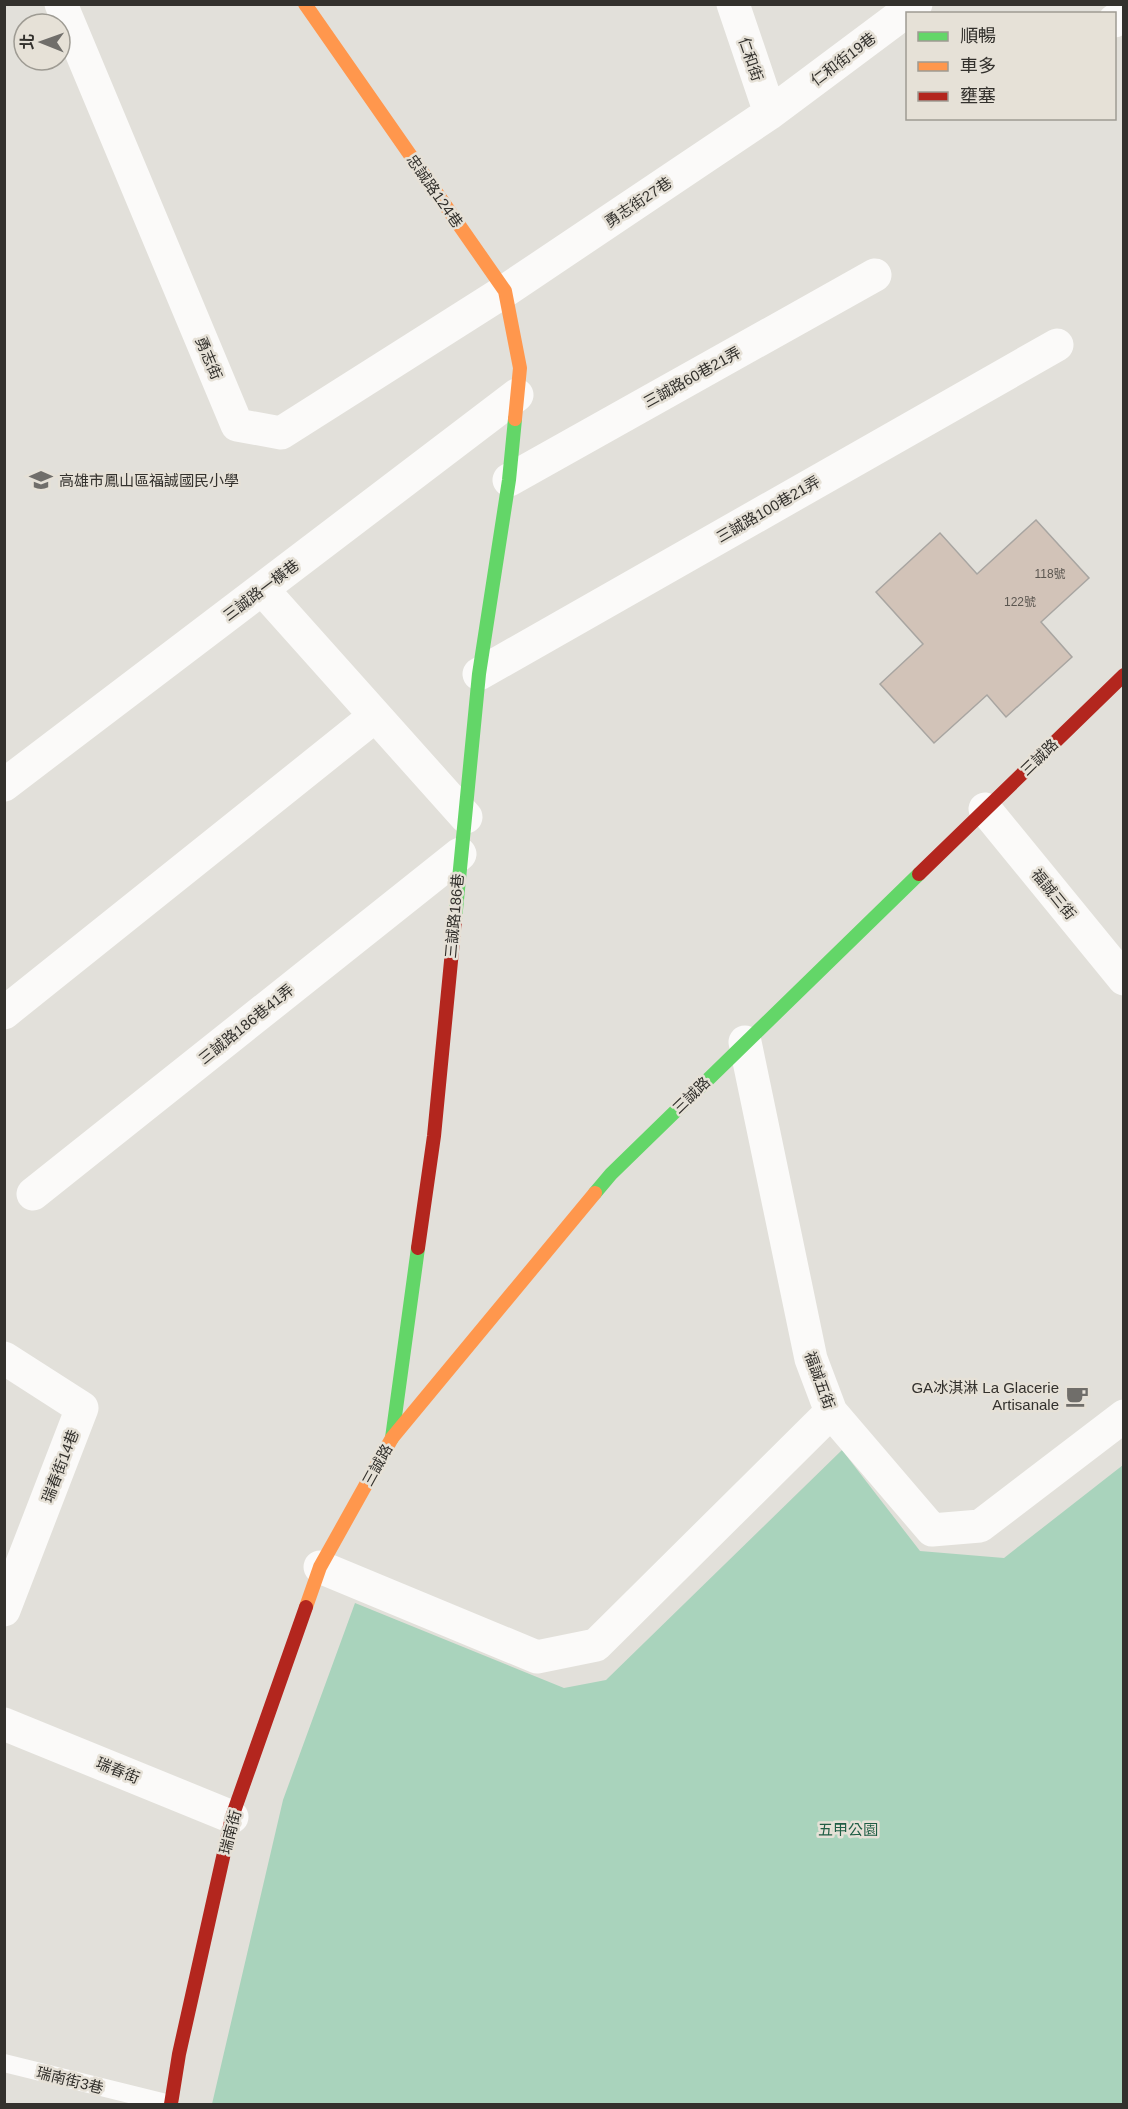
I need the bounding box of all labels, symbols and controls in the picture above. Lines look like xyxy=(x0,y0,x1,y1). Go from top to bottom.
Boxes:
north arrow xyxy=(12,12,72,72)
legend xyxy=(906,12,1116,120)
text: 順暢 xyxy=(960,26,996,46)
street label: 仁和街19巷 xyxy=(807,29,879,89)
text: 北 xyxy=(19,34,36,50)
street label: 仁和街 xyxy=(736,35,766,83)
text: 車多 xyxy=(960,56,996,76)
text: 壅塞 xyxy=(960,86,996,106)
street label: 忠誠路124巷 xyxy=(404,151,466,231)
street label: 勇志街27巷 xyxy=(601,174,675,230)
street label: 勇志街 xyxy=(192,334,226,382)
street label: 三誠路60巷21弄 xyxy=(640,343,744,411)
school or university icon: 高雄市鳳山區福誠國民小學 xyxy=(28,467,54,493)
place label: 高雄市鳳山區福誠國民小學 xyxy=(59,472,239,489)
street label: 三誠路100巷21弄 xyxy=(713,472,823,546)
street label: 三誠路一橫巷 xyxy=(220,556,302,624)
house number: 118號 xyxy=(1034,567,1066,581)
house number: 122號 xyxy=(1004,595,1036,609)
street label: 三誠路 xyxy=(1017,735,1061,779)
street label: 福誠三街 xyxy=(1029,865,1079,923)
street label: 三誠路186巷 xyxy=(442,873,466,959)
street label: 三誠路186巷41弄 xyxy=(195,981,297,1067)
street label: 三誠路 xyxy=(669,1073,713,1117)
street label: 福誠五街 xyxy=(802,1349,838,1411)
place label: GA冰淇淋 La Glacerie Artisanale xyxy=(911,1379,1059,1413)
cafe icon: GA冰淇淋 La Glacerie Artisanale xyxy=(1064,1383,1090,1409)
street label: 瑞春街14巷 xyxy=(38,1427,82,1505)
street label: 三誠路 xyxy=(359,1441,395,1489)
street label: 瑞春街 xyxy=(94,1754,142,1786)
street label: 瑞南街 xyxy=(216,1808,244,1856)
park label: 五甲公園 xyxy=(818,1821,878,1838)
street label: 瑞南街3巷 xyxy=(35,2063,105,2097)

